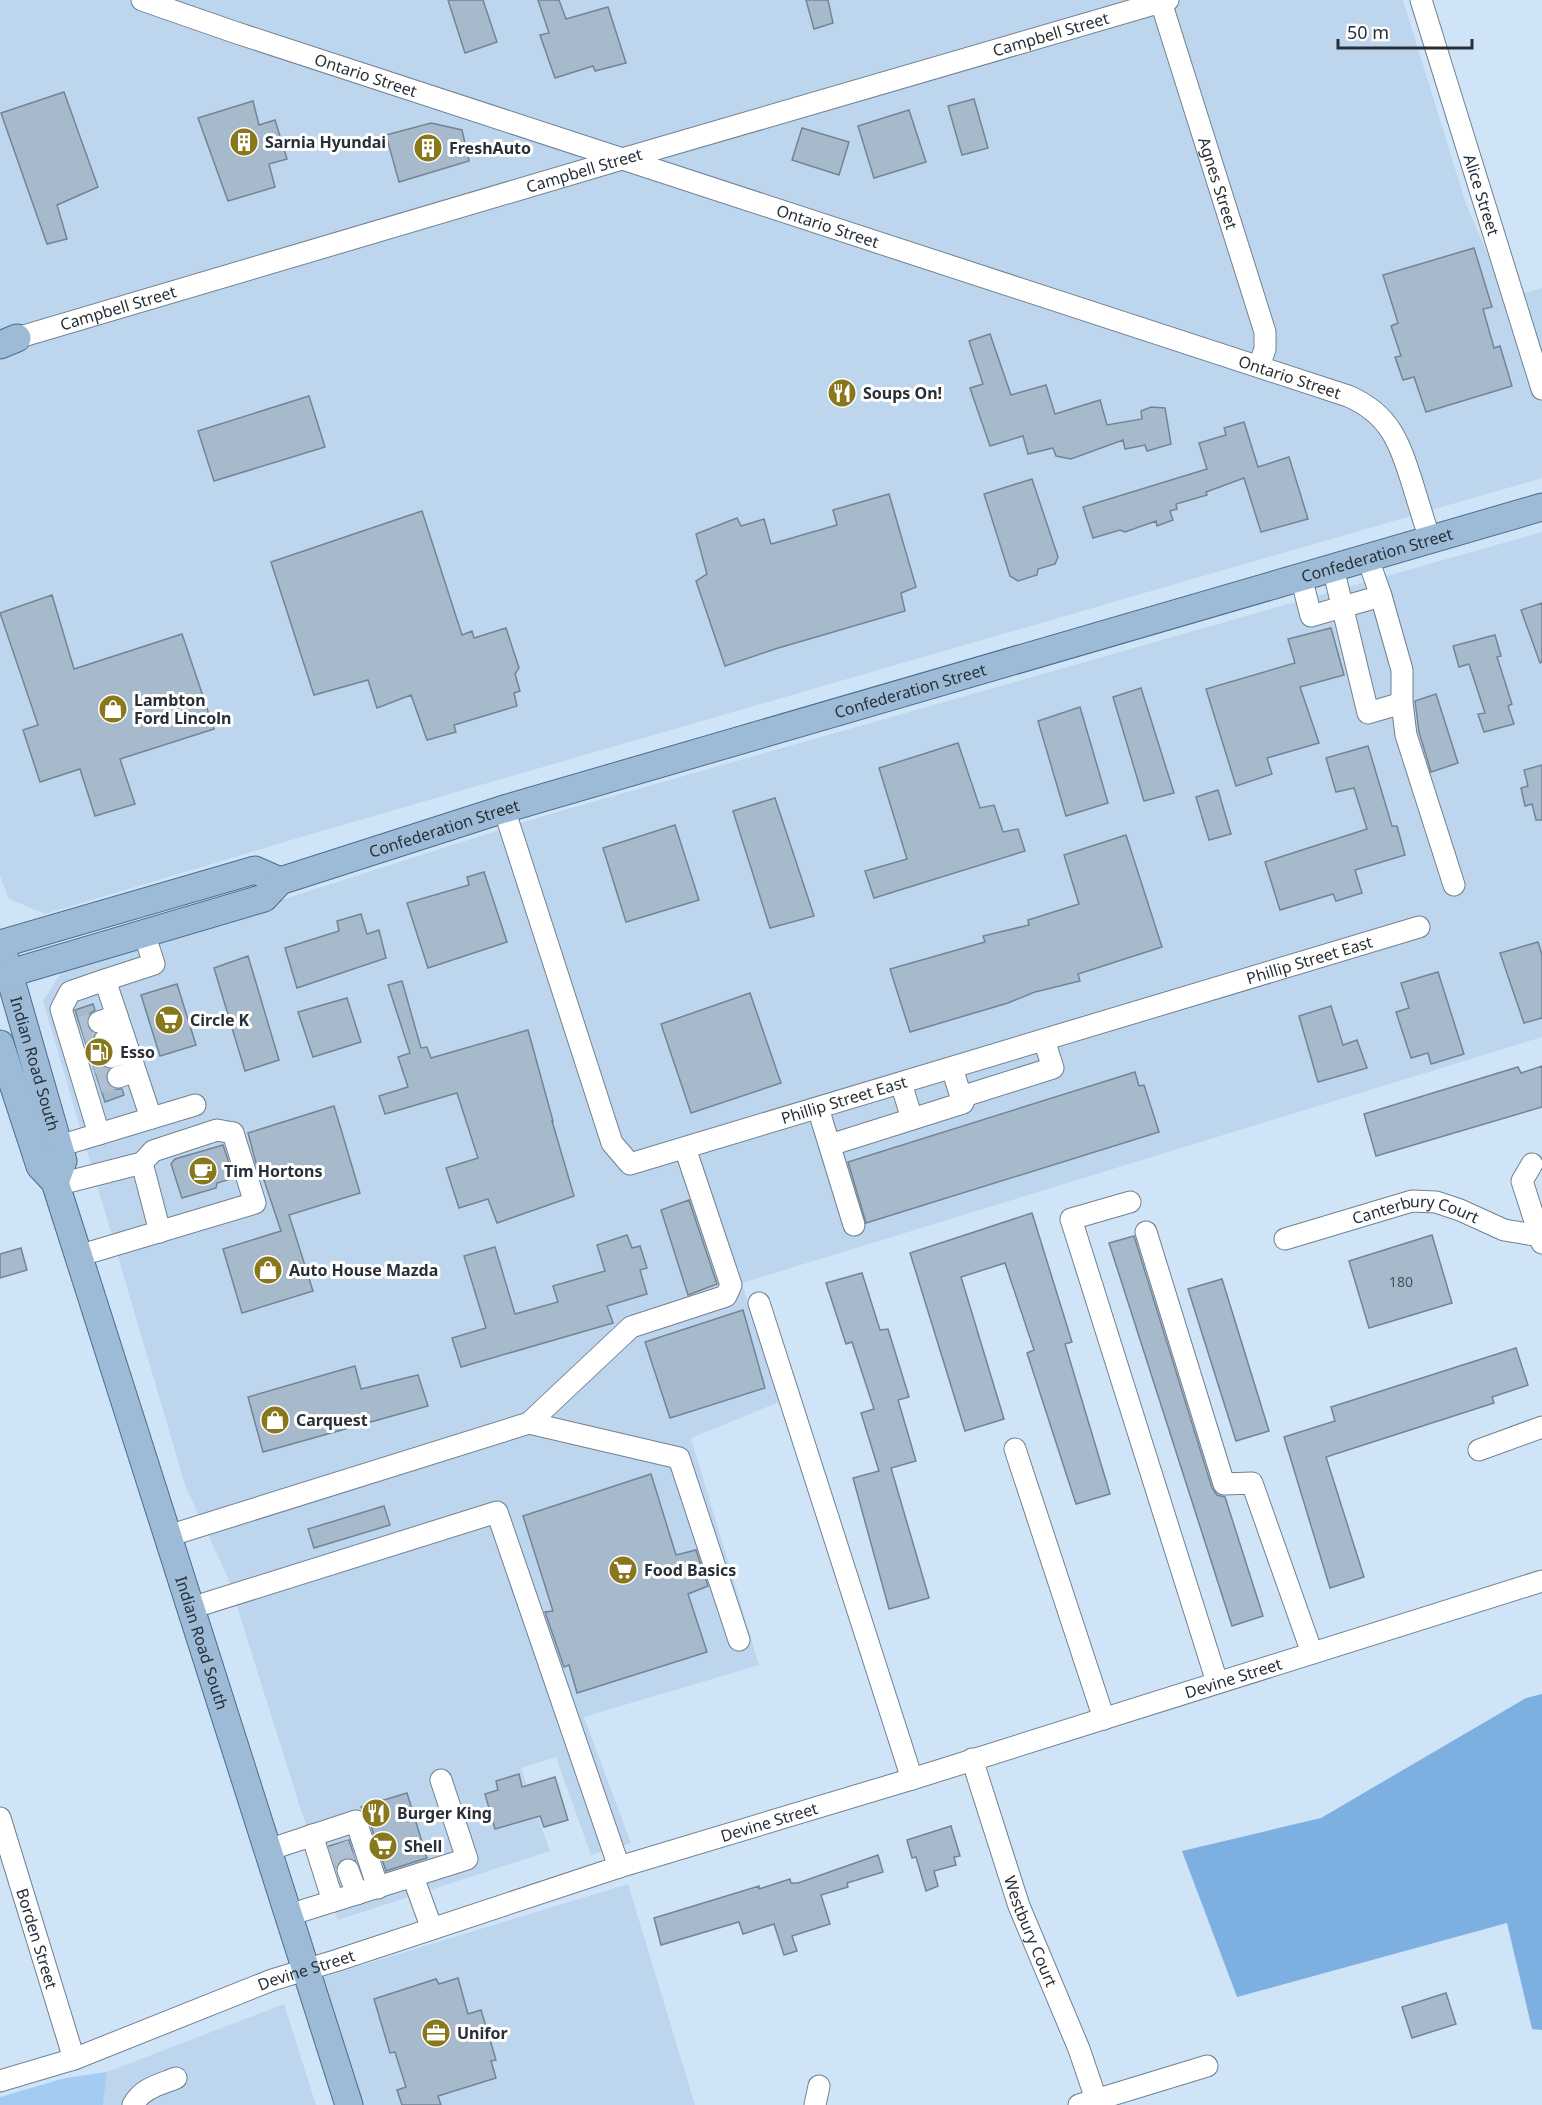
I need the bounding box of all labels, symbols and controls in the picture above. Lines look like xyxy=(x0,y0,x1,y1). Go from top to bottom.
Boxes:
street label: Campbell Street xyxy=(990,7,1112,61)
scale bar xyxy=(1338,12,1472,50)
text: 50 m xyxy=(1347,20,1389,44)
street label: Ontario Street xyxy=(312,48,420,102)
building icon: Sarnia Hyundai xyxy=(228,126,260,158)
place label: Sarnia Hyundai xyxy=(265,131,386,153)
building icon: FreshAuto xyxy=(412,132,444,164)
street label: Agnes Street xyxy=(1193,134,1243,232)
place label: FreshAuto xyxy=(449,137,531,159)
street label: Campbell Street xyxy=(523,143,645,198)
street label: Alice Street xyxy=(1459,151,1505,238)
street label: Ontario Street xyxy=(774,199,882,253)
street label: Campbell Street xyxy=(57,280,179,336)
street label: Ontario Street xyxy=(1236,350,1344,404)
restaurant icon: Soups On! xyxy=(826,377,858,409)
place label: Soups On! xyxy=(863,382,942,404)
street label: Confederation Street xyxy=(1299,523,1455,588)
street label: Confederation Street xyxy=(832,658,989,723)
place label: Lambton Ford Lincoln xyxy=(134,689,231,729)
shop icon: Lambton Ford Lincoln xyxy=(97,693,129,725)
street label: Confederation Street xyxy=(366,794,522,863)
street label: Phillip Street East xyxy=(1244,931,1375,989)
street label: Indian Road South xyxy=(5,994,65,1133)
supermarket icon: Circle K xyxy=(153,1004,185,1036)
place label: Circle K xyxy=(190,1009,250,1031)
fuel station icon: Esso xyxy=(83,1036,115,1068)
place label: Esso xyxy=(120,1041,155,1063)
street label: Phillip Street East xyxy=(778,1070,910,1129)
cafe icon: Tim Hortons xyxy=(187,1155,219,1187)
place label: Tim Hortons xyxy=(224,1160,323,1182)
street label: Canterbury Court xyxy=(1349,1190,1483,1229)
shop icon: Auto House Mazda xyxy=(252,1254,284,1286)
place label: Auto House Mazda xyxy=(289,1259,438,1281)
house number: 180 xyxy=(1389,1272,1413,1291)
shop icon: Carquest xyxy=(259,1404,291,1436)
place label: Carquest xyxy=(296,1409,368,1431)
supermarket icon: Food Basics xyxy=(607,1554,639,1586)
place label: Food Basics xyxy=(644,1559,736,1581)
street label: Indian Road South xyxy=(170,1573,233,1712)
street label: Devine Street xyxy=(1182,1652,1285,1704)
restaurant icon: Burger King xyxy=(360,1797,392,1829)
street label: Devine Street xyxy=(718,1797,821,1847)
place label: Burger King xyxy=(397,1802,492,1824)
supermarket icon: Shell xyxy=(367,1830,399,1862)
place label: Shell xyxy=(404,1835,442,1857)
street label: Westbury Court xyxy=(999,1873,1063,1990)
street label: Borden Street xyxy=(11,1885,63,1992)
street label: Devine Street xyxy=(254,1944,358,1996)
office icon: Unifor xyxy=(420,2017,452,2049)
place label: Unifor xyxy=(457,2022,508,2044)

